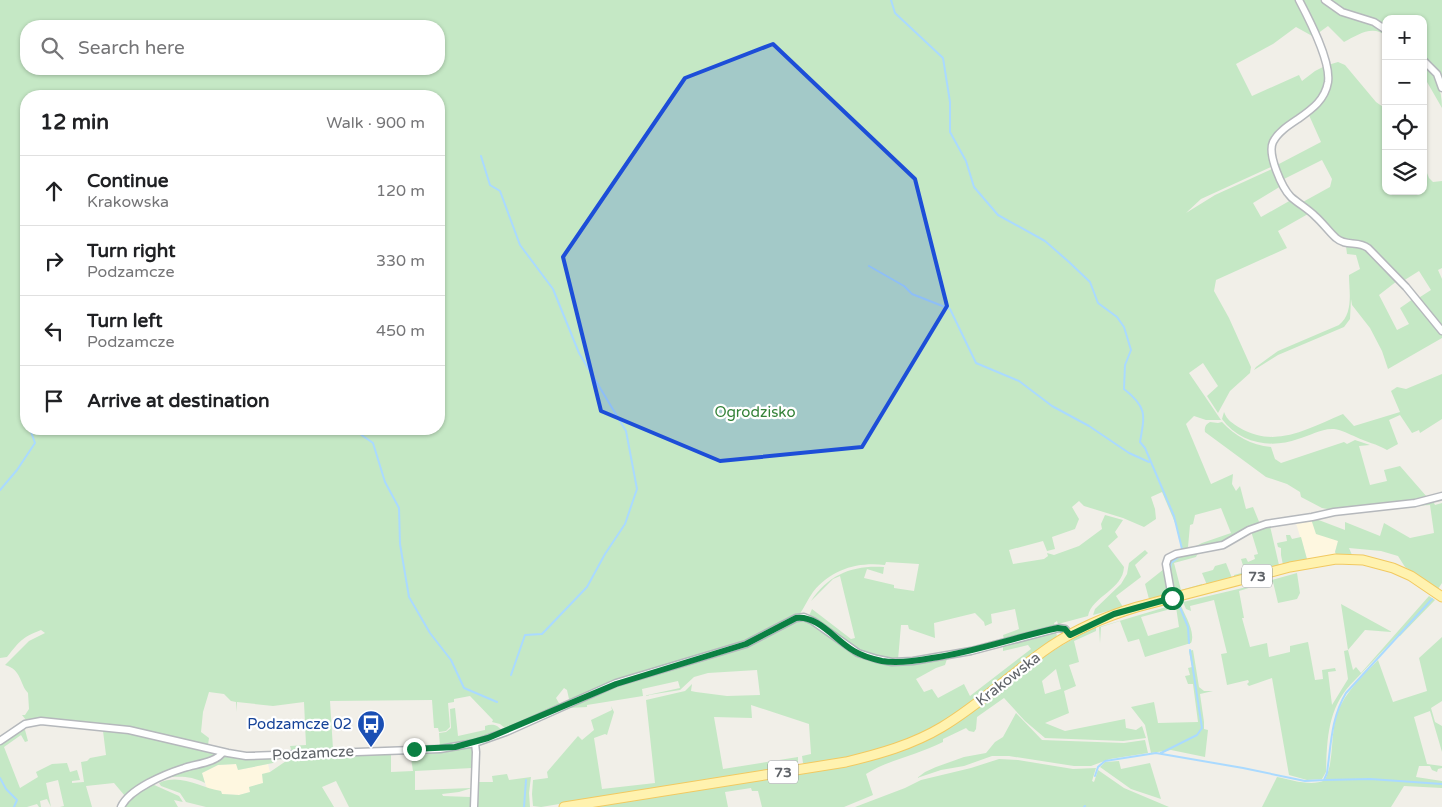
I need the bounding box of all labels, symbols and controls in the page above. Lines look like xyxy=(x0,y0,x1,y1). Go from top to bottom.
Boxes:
map controls xyxy=(1382,15,1427,195)
button: + xyxy=(1382,15,1427,60)
search box xyxy=(20,20,445,75)
icon: search xyxy=(38,34,66,62)
text: Search here xyxy=(78,37,185,59)
button: − xyxy=(1382,60,1427,105)
button: locate xyxy=(1382,105,1427,150)
text: 12 min xyxy=(40,110,109,135)
text: Walk · 900 m xyxy=(326,113,425,133)
button: layers xyxy=(1382,150,1427,195)
text: Continue xyxy=(87,170,169,192)
icon: ahead xyxy=(40,177,68,205)
text: 120 m xyxy=(376,181,425,201)
text: Krakowska xyxy=(87,192,169,212)
text: Turn right xyxy=(87,240,175,262)
icon: right xyxy=(40,247,68,275)
text: 330 m xyxy=(376,251,425,271)
text: Podzamcze xyxy=(87,262,175,282)
text: Turn left xyxy=(87,310,163,332)
icon: left xyxy=(40,317,68,345)
text: 450 m xyxy=(376,321,425,341)
text: Podzamcze xyxy=(87,332,175,352)
icon: arrive xyxy=(40,387,68,415)
text: Arrive at destination xyxy=(87,390,270,412)
park label: Ogrodzisko xyxy=(714,403,796,421)
road number: 73 xyxy=(1242,564,1272,588)
route start xyxy=(1161,587,1184,610)
street label: Krakowska xyxy=(972,648,1044,710)
bus stop icon: Podzamcze 02 xyxy=(356,709,386,748)
place label: Podzamcze 02 xyxy=(247,715,352,733)
route end xyxy=(403,738,426,761)
street label: Podzamcze xyxy=(272,742,354,764)
road number: 73 xyxy=(768,760,798,784)

